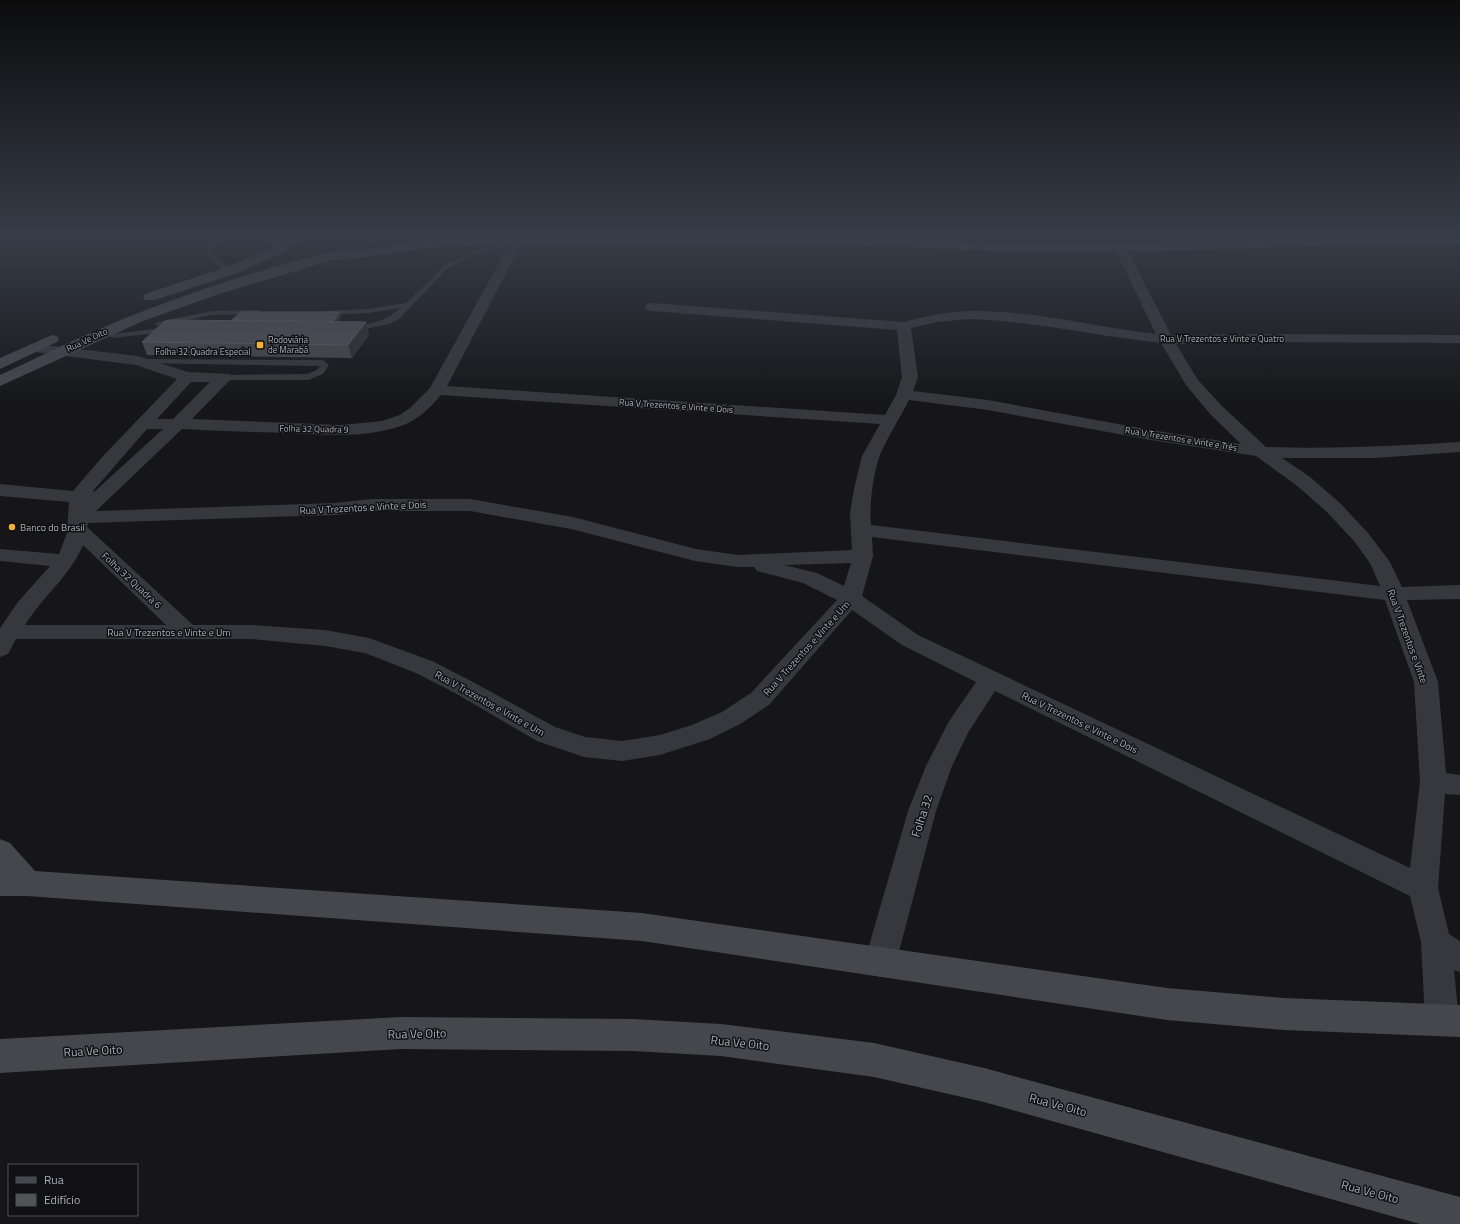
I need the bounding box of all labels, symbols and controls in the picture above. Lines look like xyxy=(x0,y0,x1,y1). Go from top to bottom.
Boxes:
street label: Rua Ve Oito xyxy=(64,324,110,355)
street label: Rua V Trezentos e Vinte e Quatro xyxy=(1160,332,1284,345)
place label: Rodoviária de Marabá xyxy=(268,333,309,356)
marker: Rodoviária de Marabá xyxy=(255,340,265,350)
street label: Folha 32 Quadra Especial xyxy=(155,345,251,358)
street label: Rua V Trezentos e Vinte e Dois xyxy=(618,395,734,416)
street label: Folha 32 Quadra 9 xyxy=(279,421,349,436)
street label: Rua V Trezentos e Vinte e Três xyxy=(1124,423,1238,454)
street label: Rua V Trezentos e Vinte e Dois xyxy=(299,497,427,518)
place label: Banco do Brasil xyxy=(20,520,85,535)
marker: Banco do Brasil xyxy=(7,522,17,532)
street label: Folha 32 Quadra 6 xyxy=(98,549,165,612)
street label: Rua V Trezentos e Vinte xyxy=(1384,587,1432,685)
street label: Rua V Trezentos e Vinte e Um xyxy=(759,597,853,699)
street label: Rua V Trezentos e Vinte e Um xyxy=(107,625,231,640)
street label: Rua V Trezentos e Vinte e Um xyxy=(432,667,547,740)
street label: Rua V Trezentos e Vinte e Dois xyxy=(1019,688,1141,757)
street label: Folha 32 xyxy=(906,792,937,840)
street label: Rua Ve Oito xyxy=(387,1023,447,1044)
street label: Rua Ve Oito xyxy=(710,1030,770,1055)
street label: Rua Ve Oito xyxy=(63,1039,123,1062)
street label: Rua Ve Oito xyxy=(1027,1088,1089,1121)
legend xyxy=(8,1164,138,1216)
text: Rua xyxy=(44,1170,64,1189)
street label: Rua Ve Oito xyxy=(1339,1175,1401,1208)
text: Edifício xyxy=(44,1190,80,1209)

